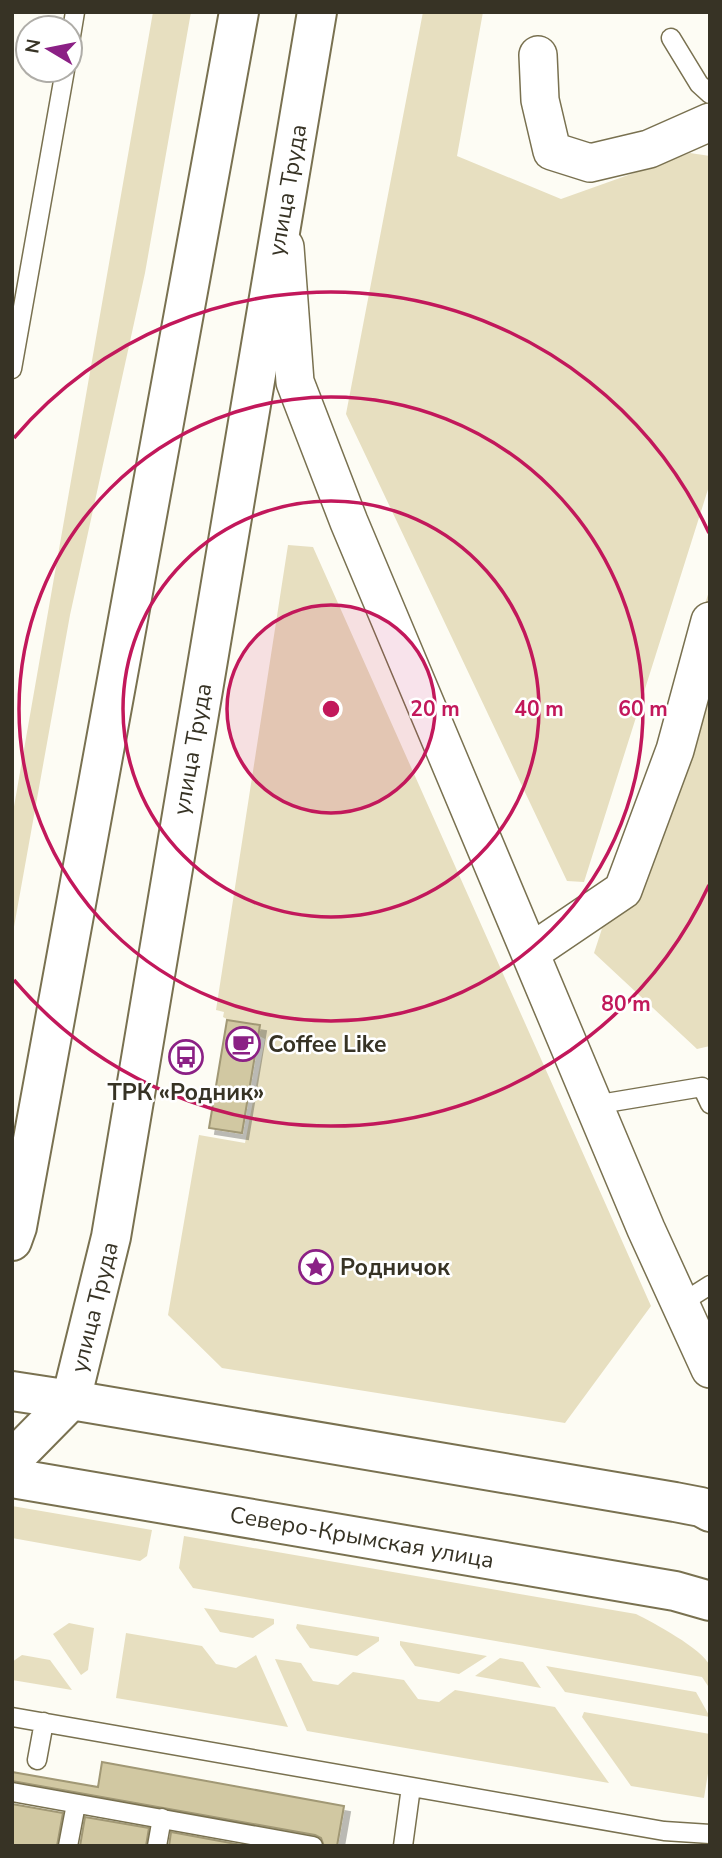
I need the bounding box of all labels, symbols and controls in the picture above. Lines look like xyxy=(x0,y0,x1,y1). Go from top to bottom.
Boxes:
north arrow xyxy=(14,14,84,84)
text: N xyxy=(19,37,47,55)
street label: улица Труда xyxy=(261,122,314,258)
street label: улица Труда xyxy=(166,681,219,817)
text: 20 m xyxy=(410,695,460,723)
text: 40 m xyxy=(514,695,564,723)
text: 60 m xyxy=(618,695,668,723)
centre of rings xyxy=(319,697,343,721)
text: 80 m xyxy=(601,990,651,1018)
cafe icon: Coffee Like xyxy=(224,1025,262,1063)
place label: Coffee Like xyxy=(268,1029,386,1060)
bus stop icon: ТРК «Родник» xyxy=(167,1038,205,1076)
place label: ТРК «Родник» xyxy=(108,1077,264,1108)
street label: улица Труда xyxy=(63,1239,126,1376)
place icon: Родничок xyxy=(297,1248,335,1286)
place label: Родничок xyxy=(340,1252,450,1283)
street label: Северо-Крымская улица xyxy=(227,1499,496,1576)

